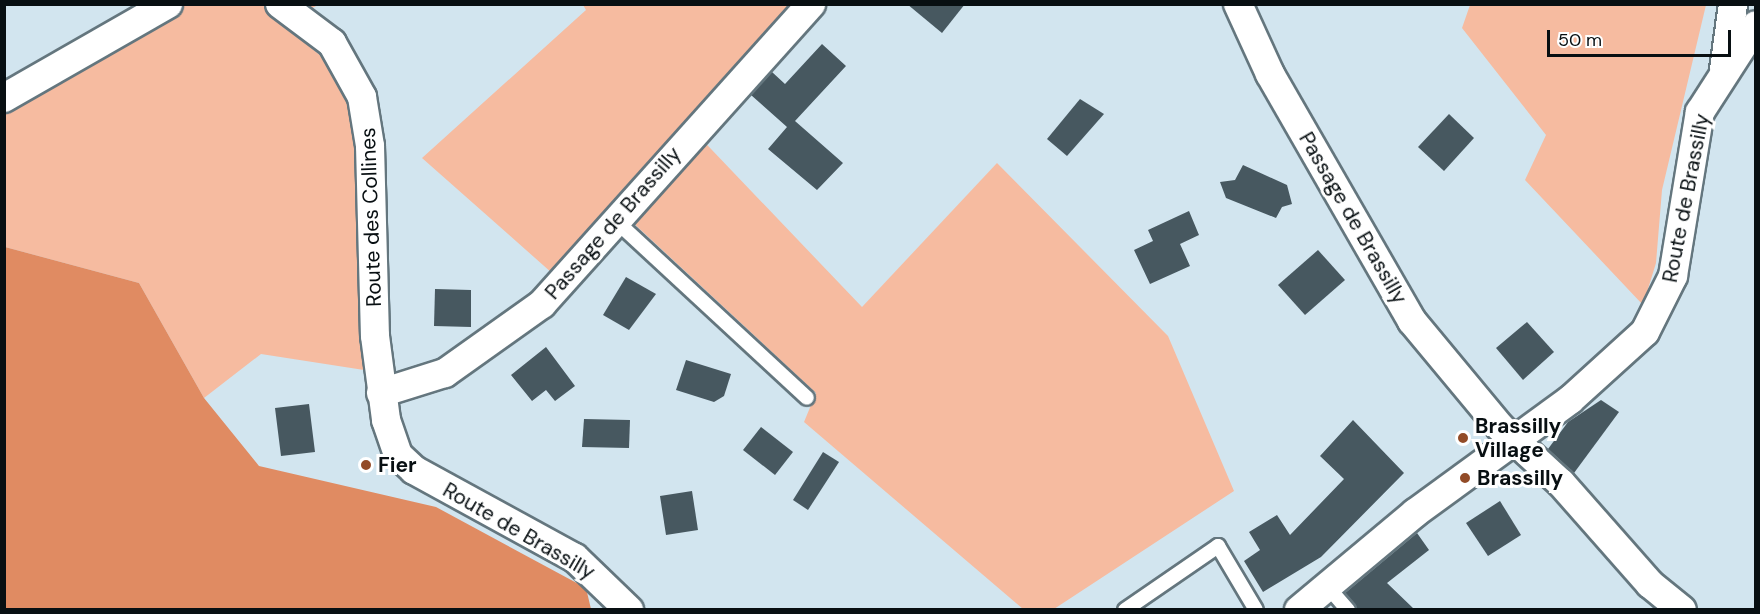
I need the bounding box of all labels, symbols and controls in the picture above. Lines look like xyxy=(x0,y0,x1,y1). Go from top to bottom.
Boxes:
scale bar xyxy=(1550,18,1734,56)
text: 50 m xyxy=(1558,28,1602,52)
street label: Route de Brassilly xyxy=(1657,111,1715,285)
street label: Route des Collines xyxy=(355,127,387,307)
street label: Passage de Brassilly xyxy=(1294,128,1412,308)
street label: Passage de Brassilly xyxy=(540,141,686,305)
place label: Brassilly Village xyxy=(1475,413,1561,463)
marker: Brassilly Village xyxy=(1456,431,1470,445)
place label: Fier xyxy=(378,452,417,478)
marker: Fier xyxy=(359,458,373,472)
place label: Brassilly xyxy=(1477,465,1563,491)
marker: Brassilly xyxy=(1458,471,1472,485)
street label: Route de Brassilly xyxy=(438,477,600,585)

